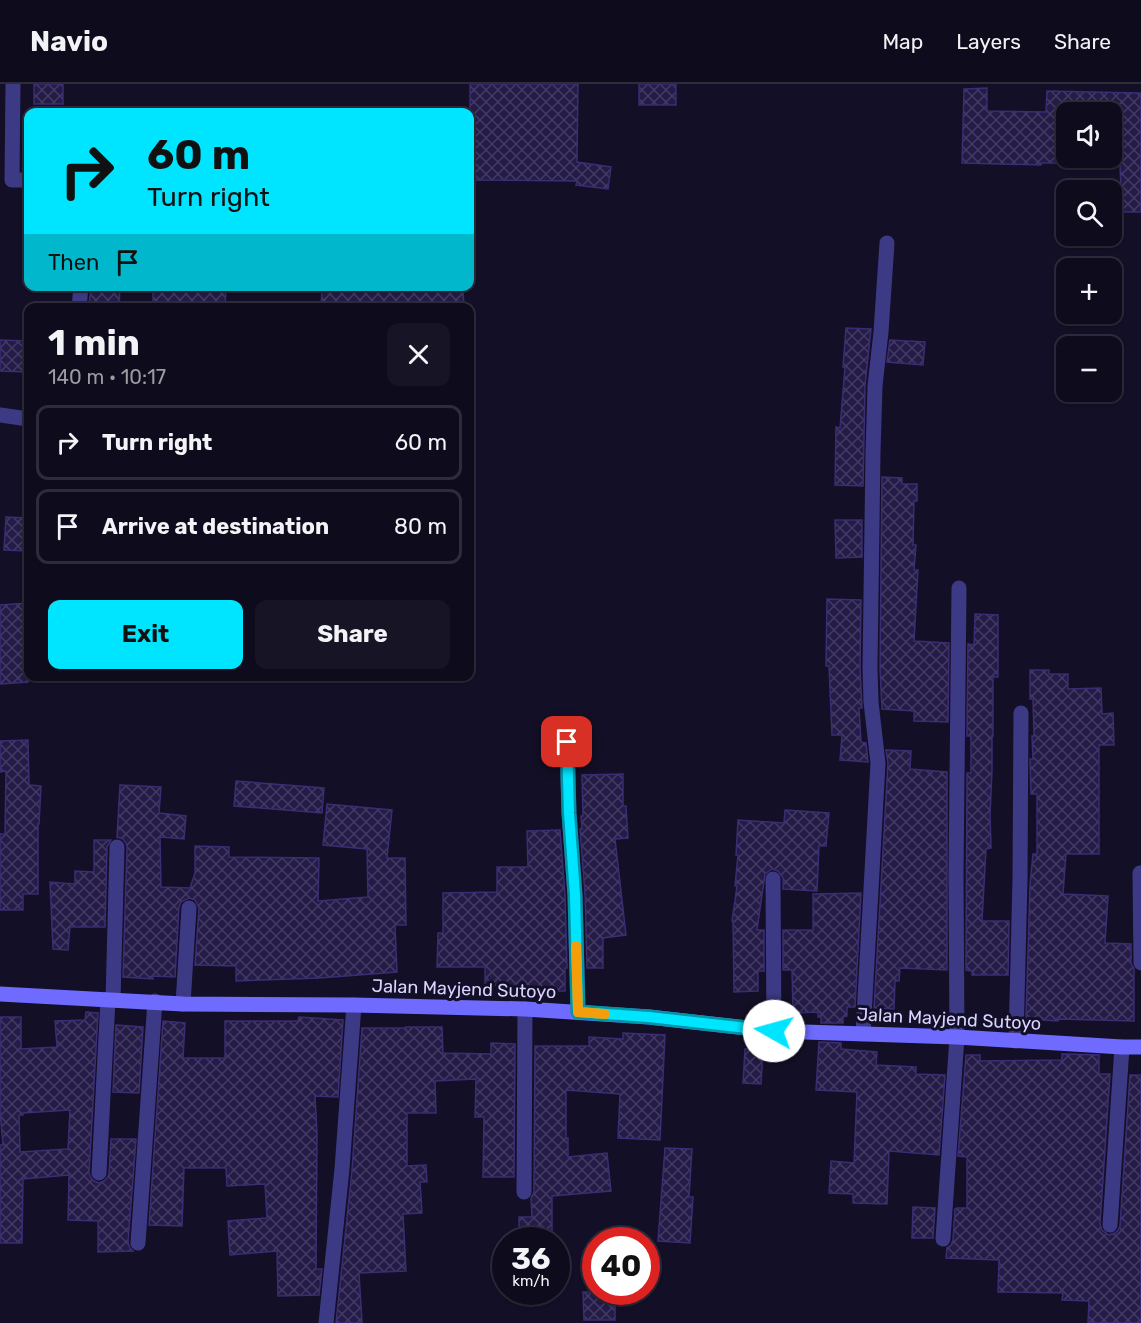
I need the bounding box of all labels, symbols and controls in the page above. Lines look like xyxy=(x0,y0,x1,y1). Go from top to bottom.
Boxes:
text: Navio xyxy=(30,25,108,58)
text: Map xyxy=(882,29,923,54)
text: Layers xyxy=(956,29,1021,54)
text: Share xyxy=(1054,29,1111,54)
map controls xyxy=(1056,102,1122,402)
button: sound xyxy=(1056,102,1122,168)
text: 60 m xyxy=(147,130,250,180)
icon: right xyxy=(48,132,126,210)
button: search xyxy=(1056,180,1122,246)
text: Turn right xyxy=(147,181,270,213)
icon: arrive xyxy=(111,246,144,279)
text: Then xyxy=(48,249,99,276)
button: + xyxy=(1056,258,1122,324)
text: 1 min xyxy=(48,321,140,364)
button: close xyxy=(387,323,450,386)
button: − xyxy=(1056,336,1122,402)
text: 140 m · 10:17 xyxy=(48,365,166,389)
icon: right xyxy=(51,426,84,459)
text: Turn right xyxy=(102,429,212,456)
text: 60 m xyxy=(395,429,447,456)
icon: arrive xyxy=(51,510,84,543)
text: Arrive at destination xyxy=(102,513,329,540)
text: 80 m xyxy=(394,513,447,540)
button: Exit xyxy=(48,600,243,669)
button: Share xyxy=(255,600,450,669)
pin xyxy=(541,716,592,767)
icon: arrive xyxy=(550,725,583,758)
street label: Jalan Mayjend Sutoyo xyxy=(371,975,557,1003)
position arrow xyxy=(742,999,806,1063)
street label: Jalan Mayjend Sutoyo xyxy=(856,1003,1042,1035)
speed limit sign: 40 xyxy=(582,1227,660,1305)
text: 36 xyxy=(511,1241,551,1277)
text: km/h xyxy=(512,1272,550,1290)

